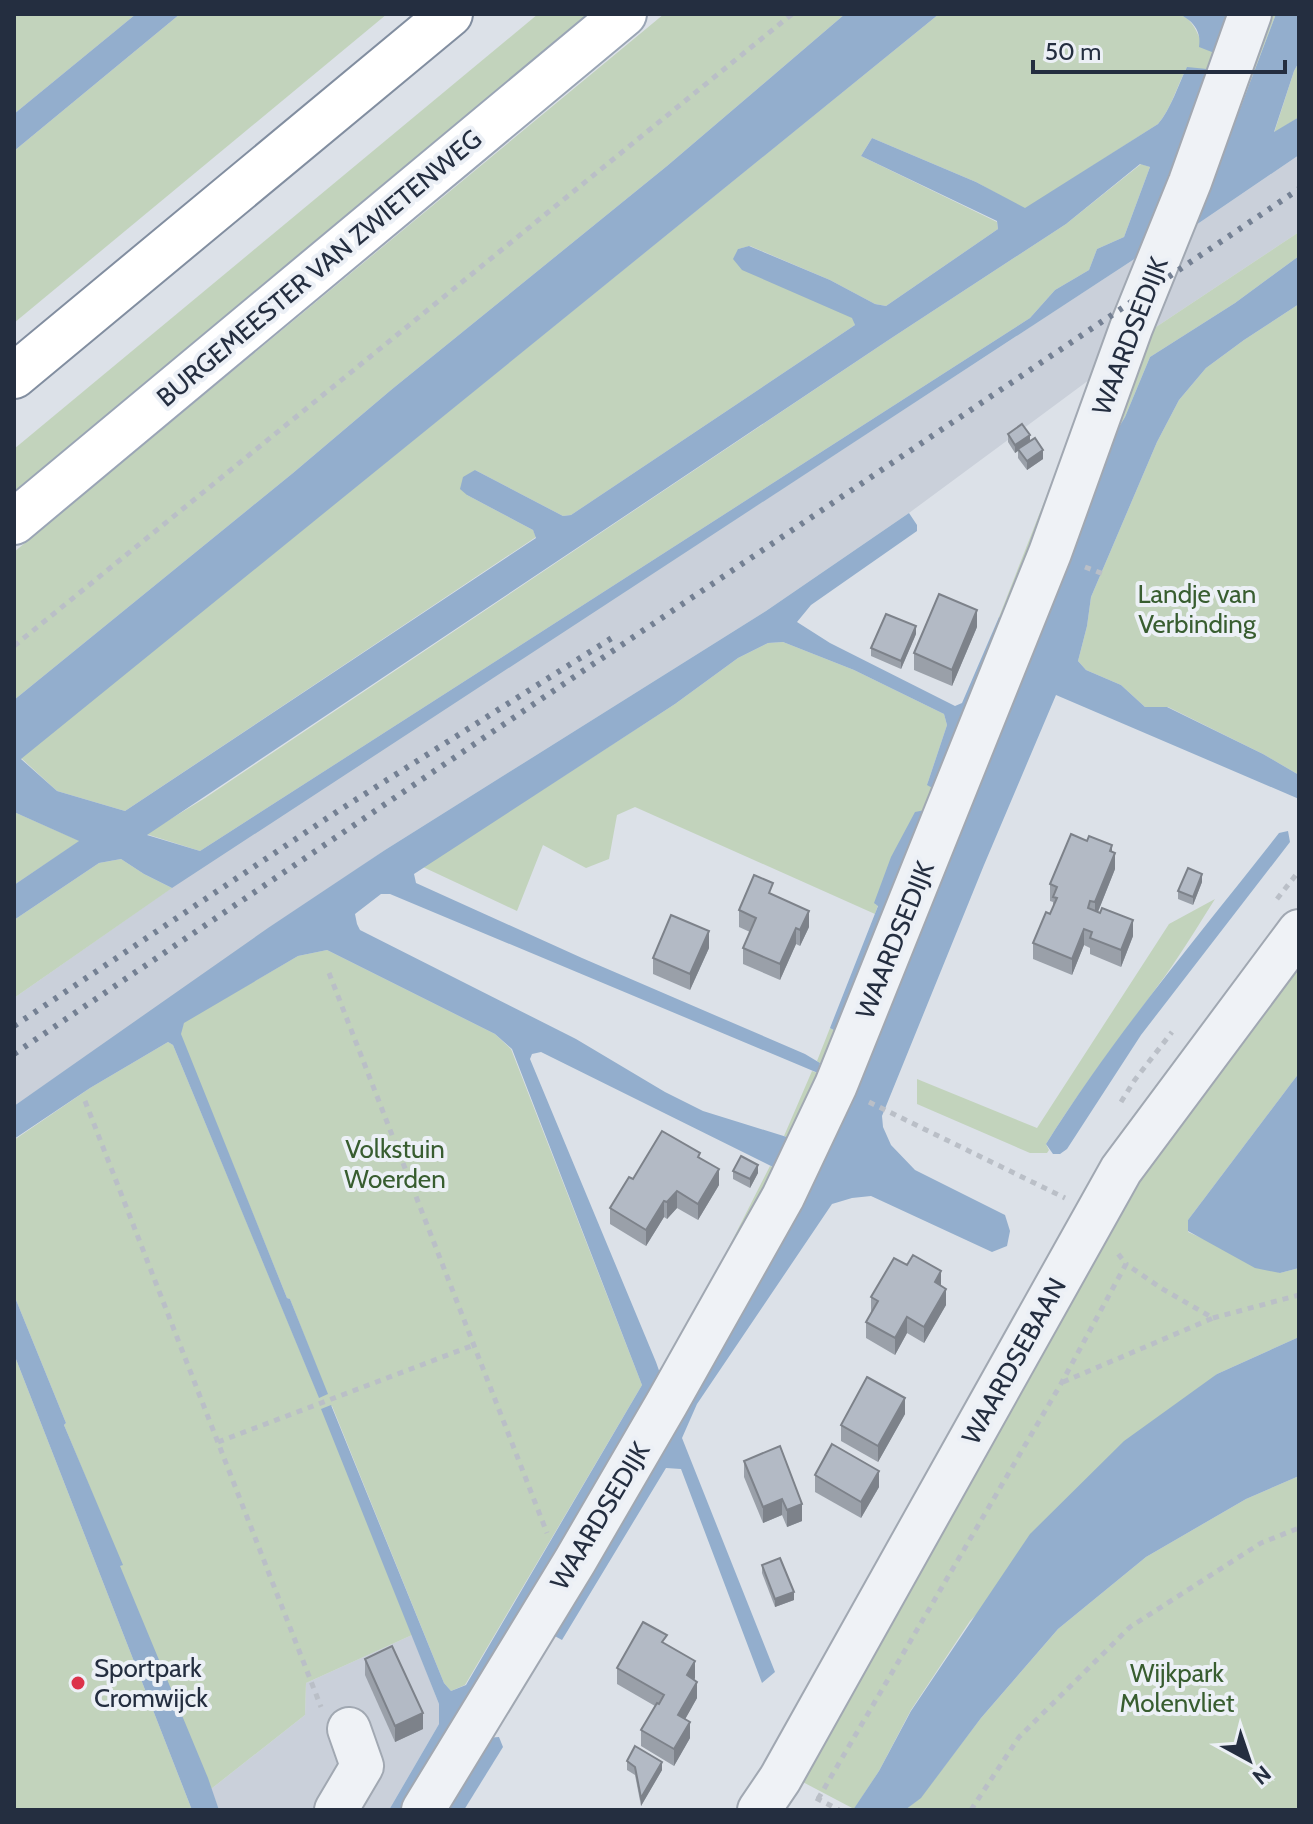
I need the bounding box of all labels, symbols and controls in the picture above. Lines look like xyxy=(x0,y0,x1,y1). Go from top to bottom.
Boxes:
scale bar xyxy=(1033,24,1285,74)
text: 50 m xyxy=(1045,37,1101,66)
street label: BURGEMEESTER VAN ZWIETENWEG xyxy=(150,123,488,413)
street label: WAARDSEDIJK xyxy=(1085,252,1175,420)
park label: Landje van Verbinding xyxy=(1138,578,1257,640)
street label: WAARDSEDIJK xyxy=(849,856,941,1023)
park label: Volkstuin Woerden xyxy=(344,1133,446,1195)
street label: WAARDSEBAAN xyxy=(955,1272,1073,1450)
street label: WAARDSEDIJK xyxy=(543,1436,657,1596)
place label: Sportpark Cromwijck xyxy=(94,1652,208,1714)
park label: Wijkpark Molenvliet xyxy=(1119,1657,1235,1719)
marker: Sportpark Cromwijck xyxy=(69,1674,87,1692)
north arrow xyxy=(1209,1720,1289,1800)
text: N xyxy=(1247,1760,1276,1790)

